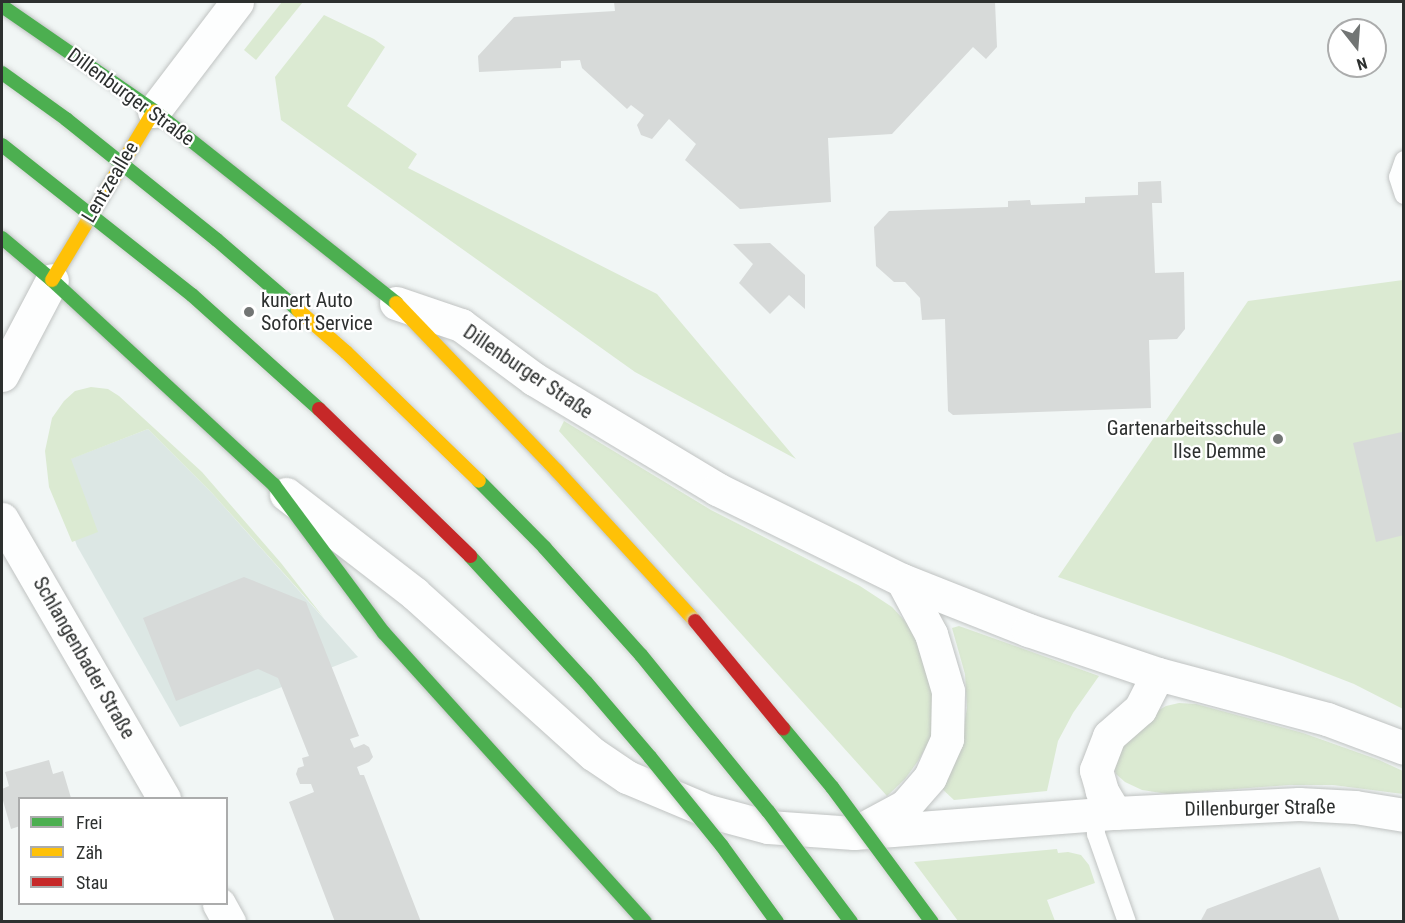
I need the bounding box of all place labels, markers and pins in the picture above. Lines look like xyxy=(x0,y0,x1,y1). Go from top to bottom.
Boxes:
place label: kunert Auto Sofort Service xyxy=(261,288,373,335)
marker: kunert Auto Sofort Service xyxy=(242,305,256,319)
place label: Gartenarbeitsschule Ilse Demme xyxy=(1107,416,1266,463)
marker: Gartenarbeitsschule Ilse Demme xyxy=(1271,432,1285,446)

